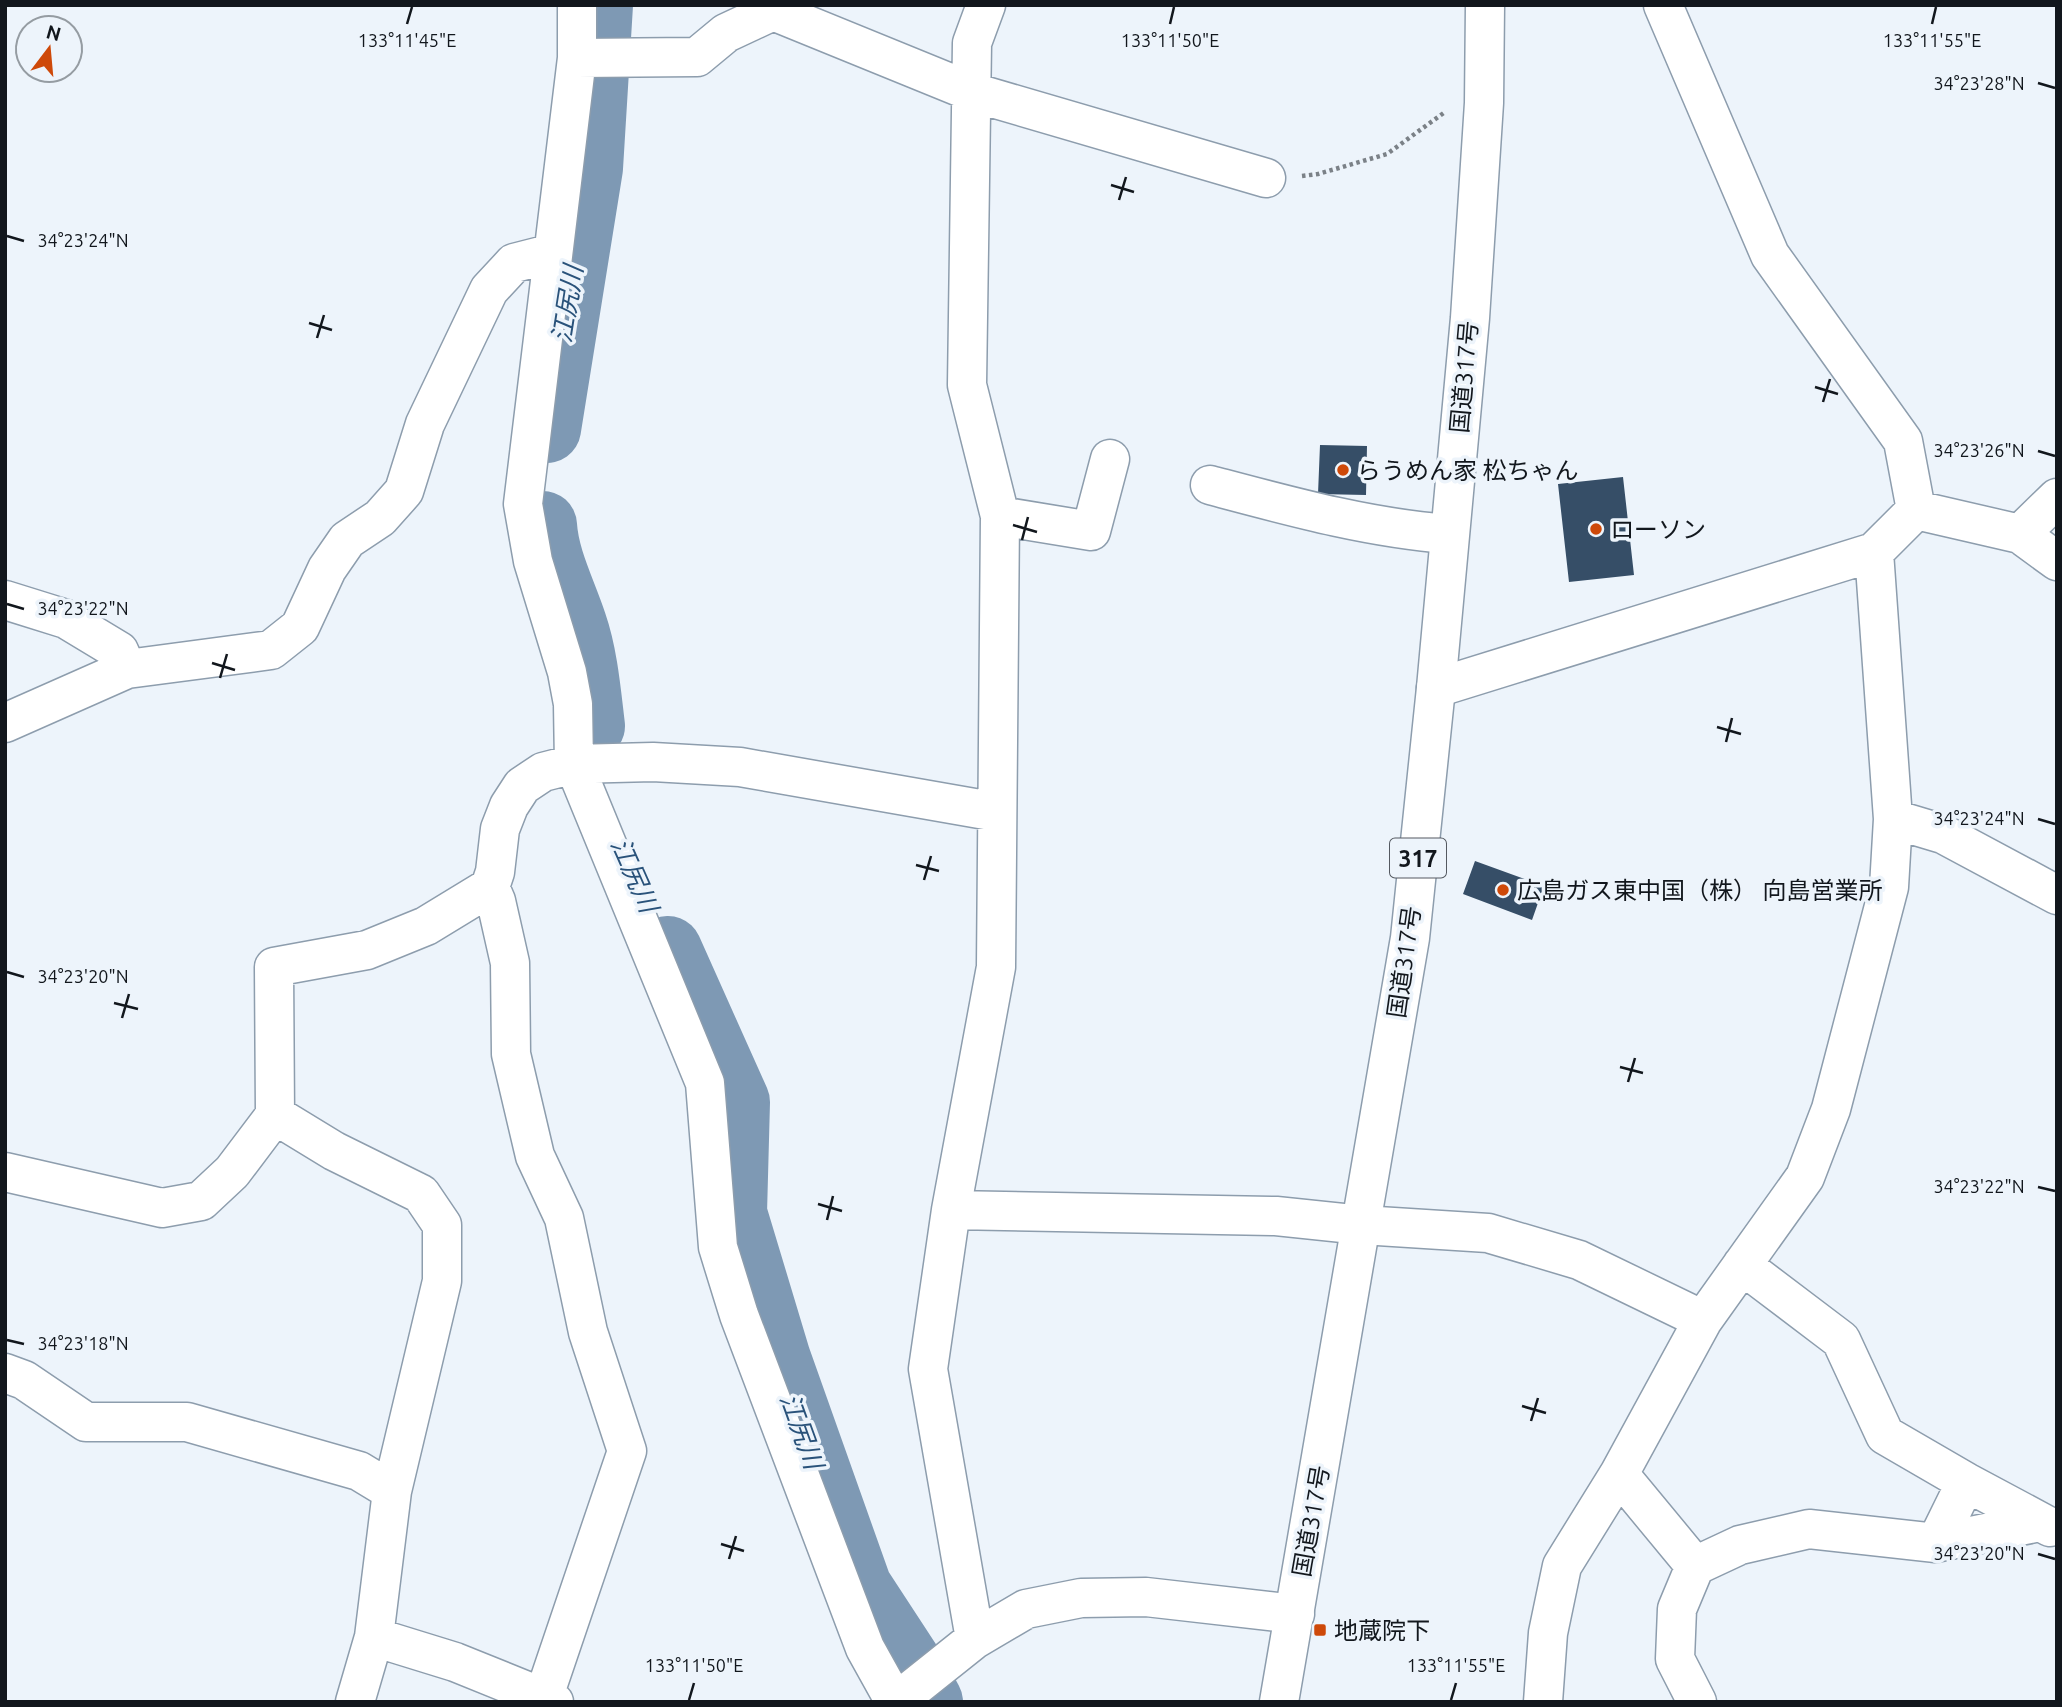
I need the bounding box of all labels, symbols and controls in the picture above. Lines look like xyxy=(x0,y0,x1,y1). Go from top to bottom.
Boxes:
north arrow xyxy=(14,14,84,84)
text: N xyxy=(44,20,64,45)
text: 133°11'45"E xyxy=(358,30,456,50)
text: 133°11'50"E xyxy=(1121,30,1219,50)
text: 133°11'55"E xyxy=(1883,30,1981,50)
text: 34°23'28"N xyxy=(1933,73,2025,93)
text: 34°23'24"N xyxy=(37,230,129,250)
water label: 江尻川 xyxy=(547,260,588,345)
street label: 国道317号 xyxy=(1446,320,1482,434)
text: 34°23'26"N xyxy=(1933,440,2025,460)
place label: らうめん家 松ちゃん xyxy=(1357,457,1579,484)
marker: らうめん家 松ちゃん xyxy=(1335,462,1351,478)
place label: ローソン xyxy=(1610,516,1706,543)
marker: ローソン xyxy=(1588,521,1604,537)
text: 34°23'22"N xyxy=(37,598,129,618)
text: 34°23'24"N xyxy=(1933,808,2025,828)
water label: 江尻川 xyxy=(606,833,665,919)
road number: 317 xyxy=(1390,838,1446,878)
place label: 広島ガス東中国（株） 向島営業所 xyxy=(1517,877,1883,904)
marker: 広島ガス東中国（株） 向島営業所 xyxy=(1495,882,1511,898)
street label: 国道317号 xyxy=(1383,904,1425,1020)
text: 34°23'20"N xyxy=(37,966,129,986)
text: 34°23'22"N xyxy=(1933,1176,2025,1196)
text: 34°23'18"N xyxy=(37,1333,129,1353)
water label: 江尻川 xyxy=(775,1389,830,1475)
street label: 国道317号 xyxy=(1288,1463,1334,1579)
text: 34°23'20"N xyxy=(1933,1543,2025,1563)
place label: 地蔵院下 xyxy=(1334,1617,1430,1644)
marker: 地蔵院下 xyxy=(1312,1622,1328,1638)
text: 133°11'50"E xyxy=(645,1655,743,1675)
text: 133°11'55"E xyxy=(1407,1655,1505,1675)

